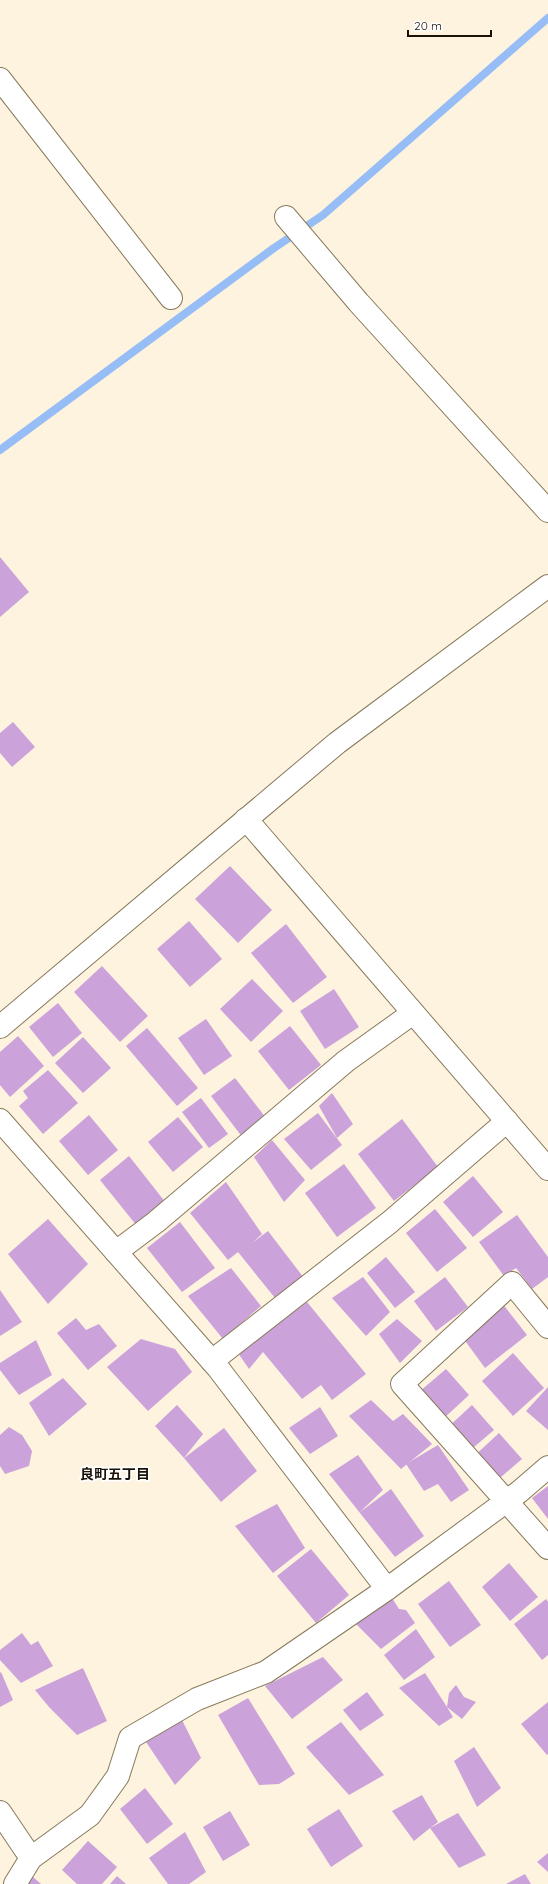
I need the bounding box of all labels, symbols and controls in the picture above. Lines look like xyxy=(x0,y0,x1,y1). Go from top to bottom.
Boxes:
scale bar xyxy=(408,12,491,38)
text: 20 m xyxy=(414,18,442,33)
district label: 良町五丁目 xyxy=(80,1465,150,1483)

